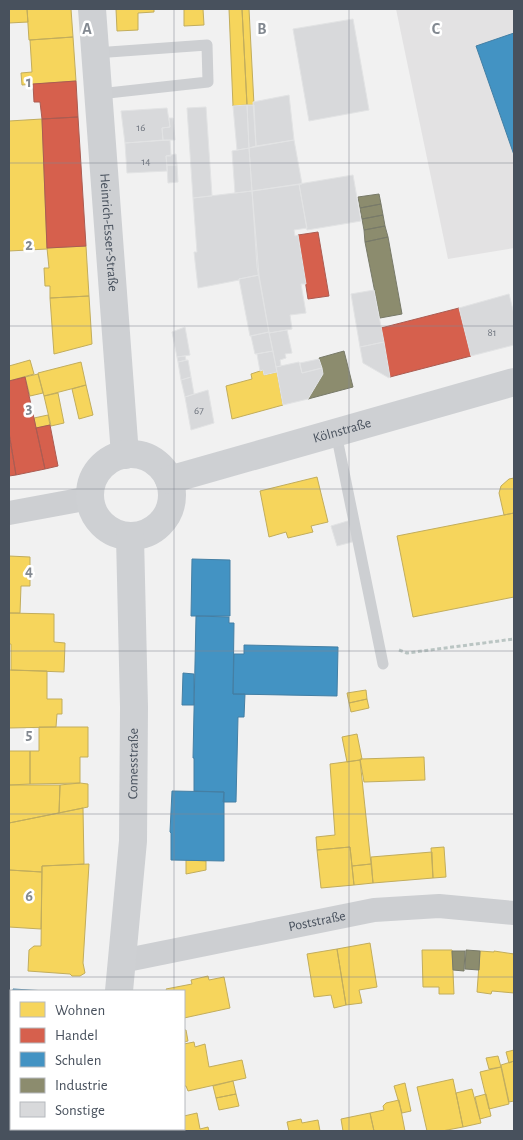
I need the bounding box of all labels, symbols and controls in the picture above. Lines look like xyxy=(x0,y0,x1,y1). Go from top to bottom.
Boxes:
text: A xyxy=(82,21,92,37)
text: B xyxy=(257,21,267,37)
text: C xyxy=(432,21,441,37)
text: 1 xyxy=(26,74,32,90)
house number: 16 xyxy=(137,122,145,133)
house number: 14 xyxy=(141,156,151,167)
street label: Heinrich-Esser-Straße xyxy=(97,173,120,292)
text: 2 xyxy=(25,237,33,253)
house number: 81 xyxy=(488,327,497,338)
text: 3 xyxy=(26,400,33,416)
house number: 67 xyxy=(194,405,204,416)
street label: Kölnstraße xyxy=(312,416,373,446)
text: 4 xyxy=(25,563,33,579)
text: 5 xyxy=(26,726,33,742)
street label: Comesstraße xyxy=(126,728,141,799)
text: 6 xyxy=(25,888,33,904)
street label: Poststraße xyxy=(287,909,347,934)
legend xyxy=(10,990,185,1130)
text: Wohnen xyxy=(55,1003,105,1018)
text: Handel xyxy=(55,1028,98,1043)
text: Schulen xyxy=(55,1053,101,1068)
text: Industrie xyxy=(55,1078,108,1093)
text: Sonstige xyxy=(55,1103,105,1118)

